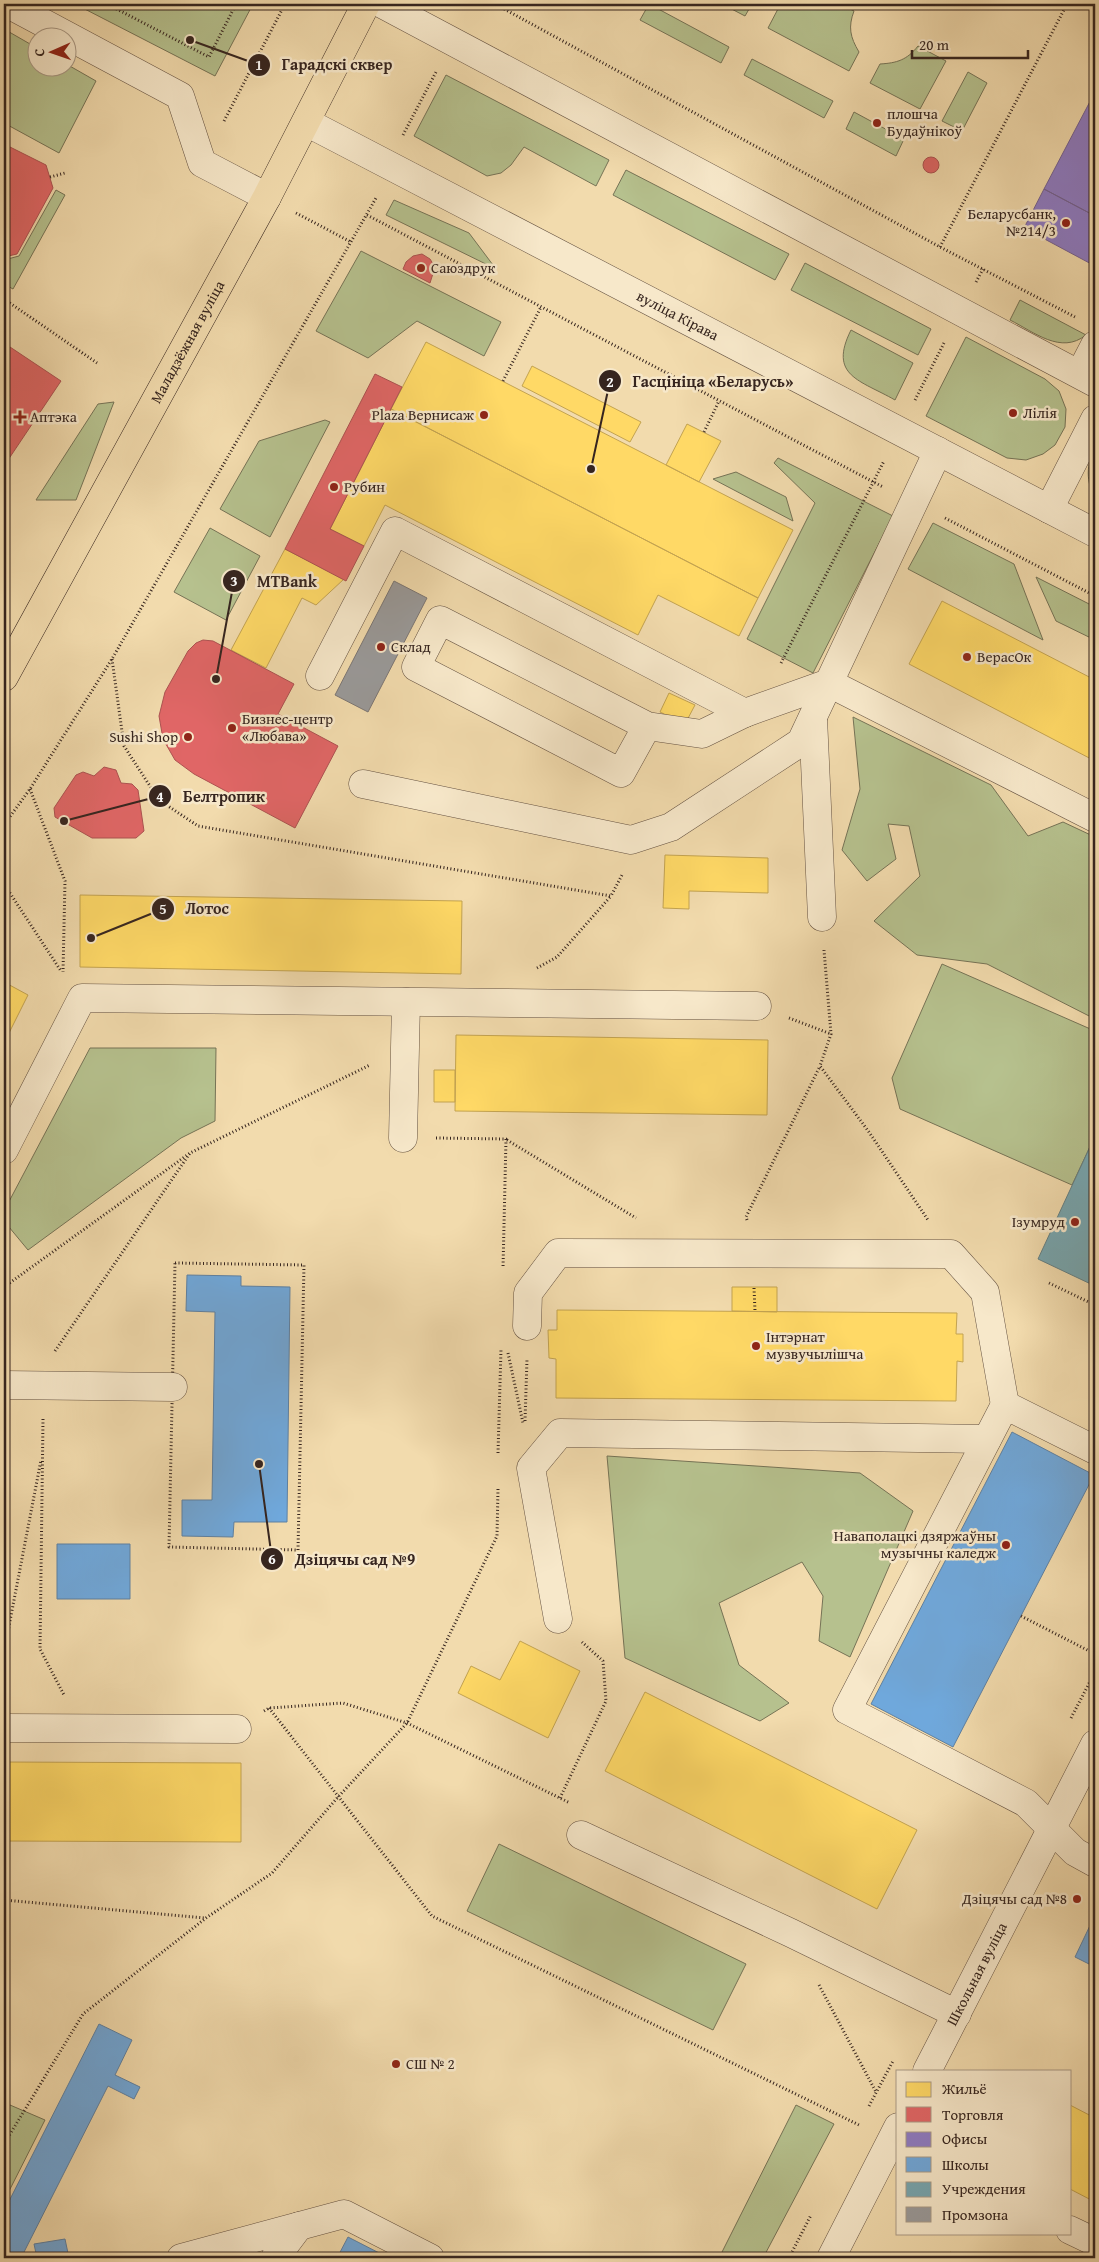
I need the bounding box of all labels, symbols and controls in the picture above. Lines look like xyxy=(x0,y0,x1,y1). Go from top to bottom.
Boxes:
north arrow xyxy=(28,28,78,78)
scale bar xyxy=(912,28,1028,60)
text: 20 m xyxy=(919,34,950,55)
text: С xyxy=(29,48,49,57)
callout: Гарадскі сквер xyxy=(247,49,402,80)
text: Гарадскі сквер xyxy=(282,52,392,76)
text: 1 xyxy=(255,54,263,75)
place label: плошча Будаўнікоў xyxy=(887,103,962,141)
marker: плошча Будаўнікоў xyxy=(871,117,883,129)
place label: Беларусбанк, №214/3 xyxy=(968,203,1056,241)
marker: Беларусбанк, №214/3 xyxy=(1060,217,1072,229)
place label: Саюздрук xyxy=(431,257,496,278)
marker: Саюздрук xyxy=(415,262,427,274)
street label: Маладзёжная вуліца xyxy=(145,276,230,407)
street label: вуліца Кірава xyxy=(633,285,723,346)
callout: Гасцініца «Беларусь» xyxy=(597,366,803,397)
text: Гасцініца «Беларусь» xyxy=(633,369,793,393)
text: 2 xyxy=(606,371,614,392)
place label: Лілія xyxy=(1023,402,1057,423)
place label: Plaza Вернисаж xyxy=(372,404,474,425)
place label: Аптэка xyxy=(30,406,78,427)
marker: Лілія xyxy=(1007,407,1019,419)
marker: Plaza Вернисаж xyxy=(478,409,490,421)
marker: Аптэка xyxy=(14,411,26,423)
place label: Рубин xyxy=(344,476,385,497)
marker: Рубин xyxy=(328,481,340,493)
callout: MTBank xyxy=(222,566,327,597)
text: MTBank xyxy=(257,569,318,593)
text: 3 xyxy=(230,570,238,591)
place label: Склад xyxy=(391,636,431,657)
marker: Склад xyxy=(375,641,387,653)
place label: ВерасОк xyxy=(977,646,1032,667)
marker: ВерасОк xyxy=(961,651,973,663)
place label: Бизнес-центр «Любава» xyxy=(242,708,333,746)
marker: Бизнес-центр «Любава» xyxy=(226,722,238,734)
place label: Sushi Shop xyxy=(109,726,178,747)
marker: Sushi Shop xyxy=(182,731,194,743)
callout: Белтропик xyxy=(148,781,275,812)
text: Белтропик xyxy=(183,784,266,808)
text: 4 xyxy=(156,786,164,807)
callout: Лотос xyxy=(150,893,239,924)
text: Лотос xyxy=(185,896,229,920)
text: 5 xyxy=(159,898,167,919)
place label: Ізумруд xyxy=(1012,1211,1065,1232)
marker: Ізумруд xyxy=(1069,1216,1081,1228)
place label: Інтэрнат музвучылішча xyxy=(766,1326,864,1364)
marker: Інтэрнат музвучылішча xyxy=(750,1340,762,1352)
place label: Наваполацкі дзяржаўны музычны каледж xyxy=(834,1525,996,1563)
marker: Наваполацкі дзяржаўны музычны каледж xyxy=(1000,1539,1012,1551)
callout: Дзіцячы сад №9 xyxy=(260,1543,425,1574)
text: Дзіцячы сад №9 xyxy=(294,1547,415,1571)
text: 6 xyxy=(268,1548,276,1569)
place label: Дзіцячы сад №8 xyxy=(961,1888,1067,1909)
marker: Дзіцячы сад №8 xyxy=(1071,1893,1083,1905)
street label: Школьная вуліца xyxy=(941,1918,1012,2029)
place label: СШ № 2 xyxy=(406,2053,455,2074)
marker: СШ № 2 xyxy=(390,2058,402,2070)
legend xyxy=(896,2070,1072,2234)
text: Жильё xyxy=(941,2078,987,2099)
text: Торговля xyxy=(942,2104,1004,2125)
text: Офисы xyxy=(942,2128,988,2149)
text: Школы xyxy=(942,2154,989,2175)
text: Учреждения xyxy=(942,2178,1026,2199)
text: Промзона xyxy=(942,2204,1009,2225)

